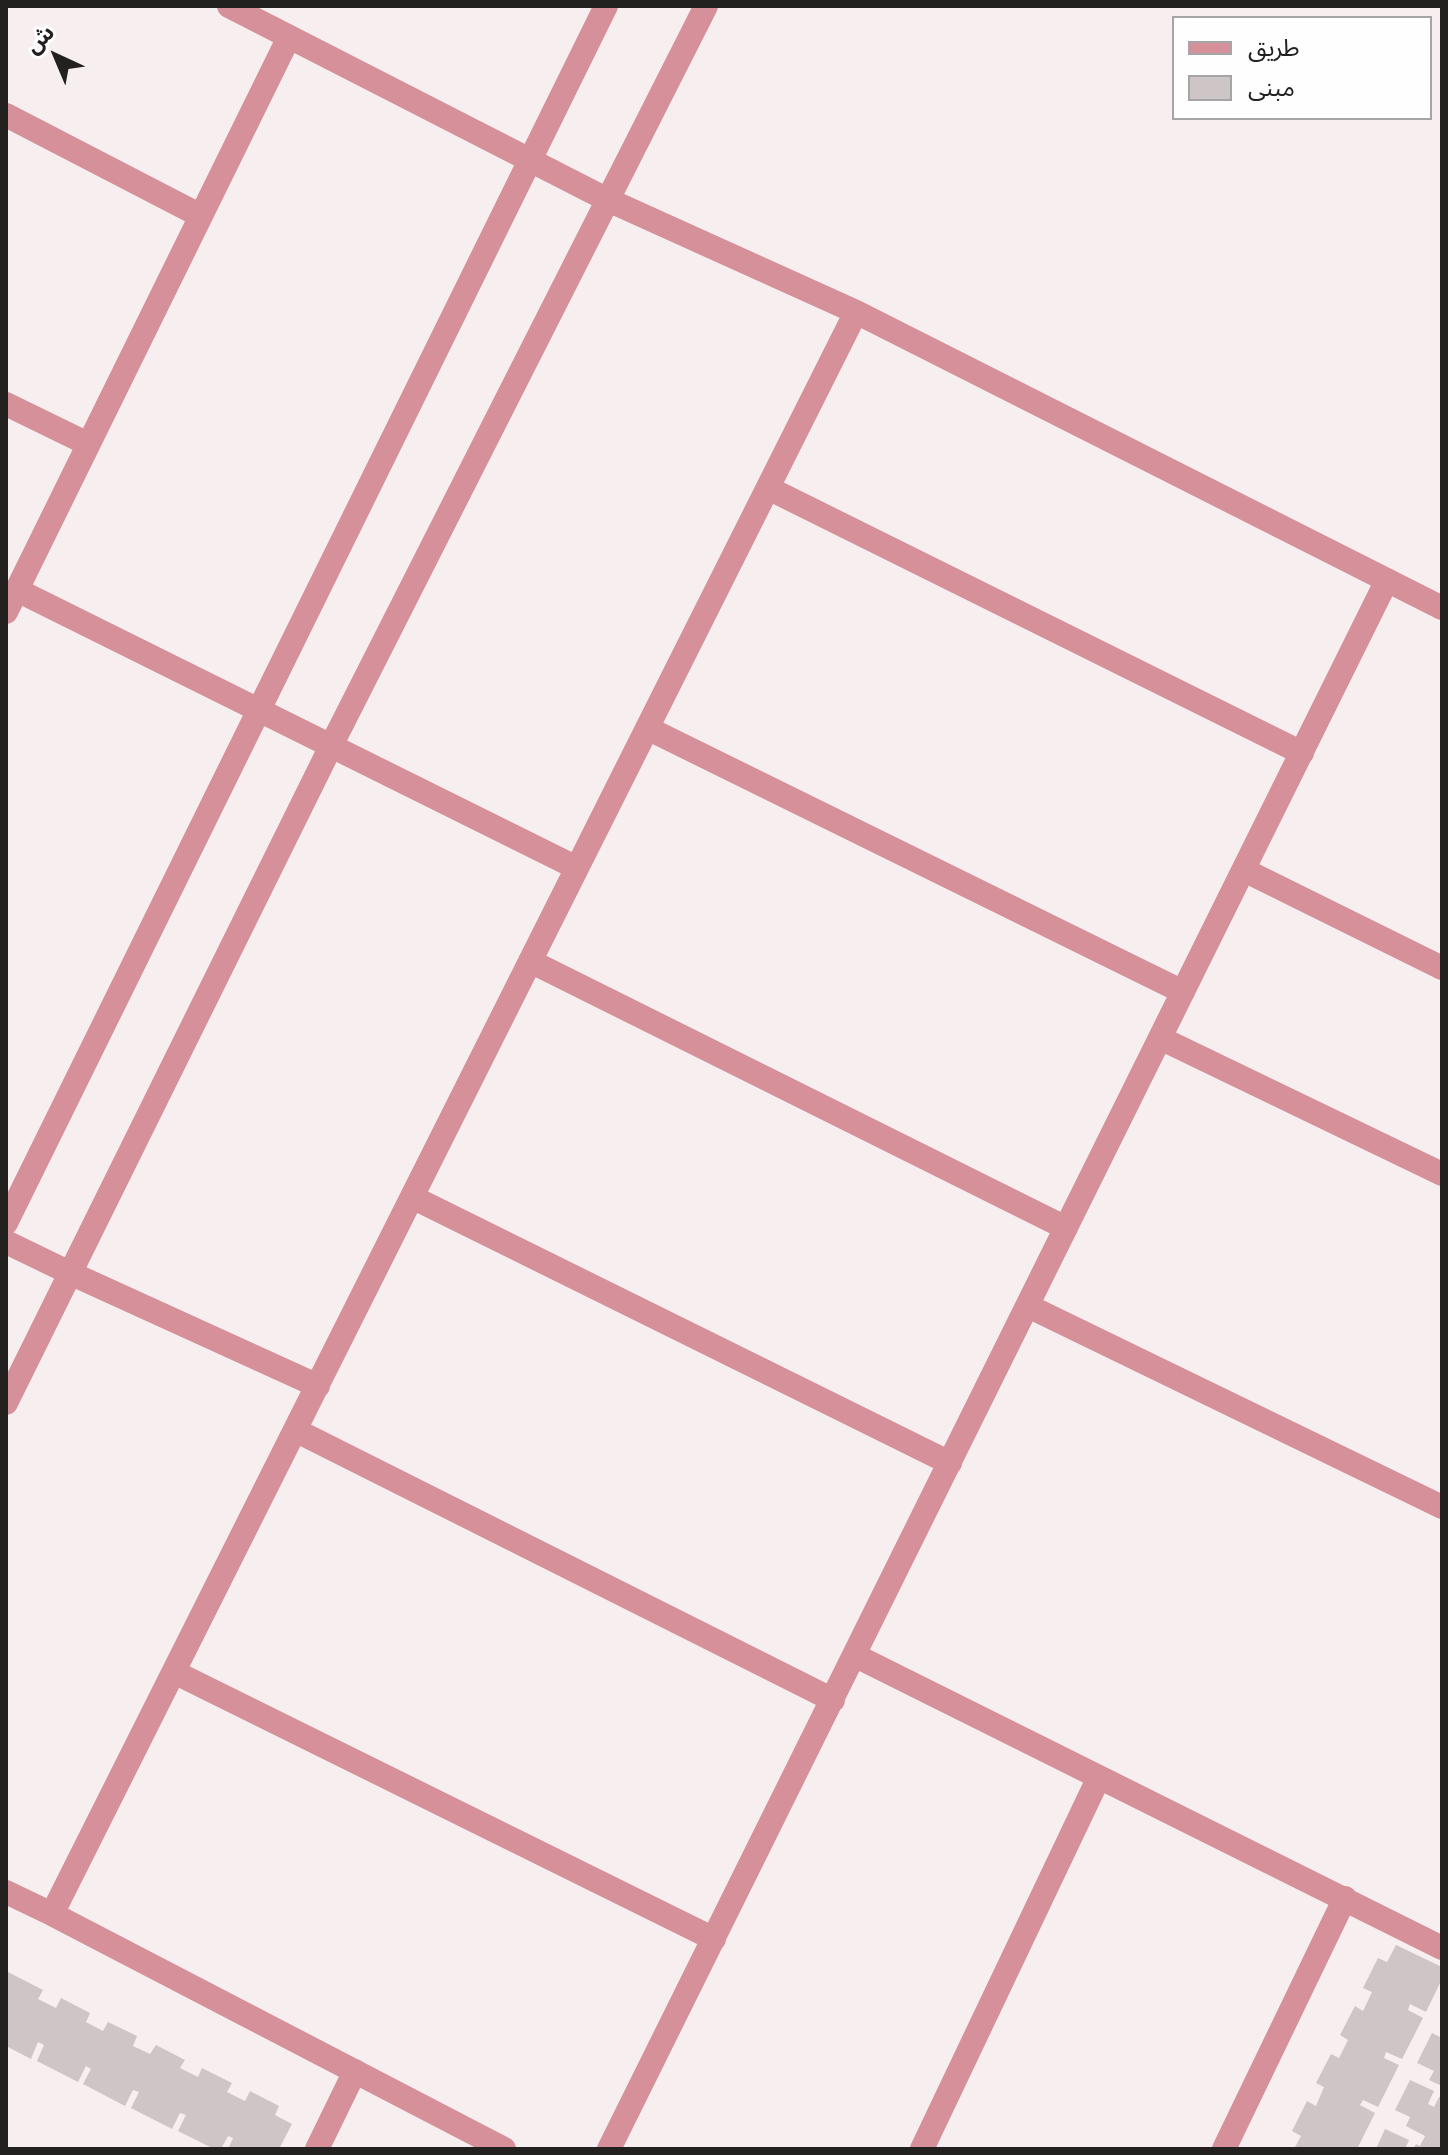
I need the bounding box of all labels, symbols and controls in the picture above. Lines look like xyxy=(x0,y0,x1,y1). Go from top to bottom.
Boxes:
north arrow xyxy=(16,16,96,96)
legend xyxy=(1172,16,1432,120)
text: ش xyxy=(19,19,59,59)
text: طريق xyxy=(1248,34,1300,61)
text: مبنى xyxy=(1248,74,1295,101)

